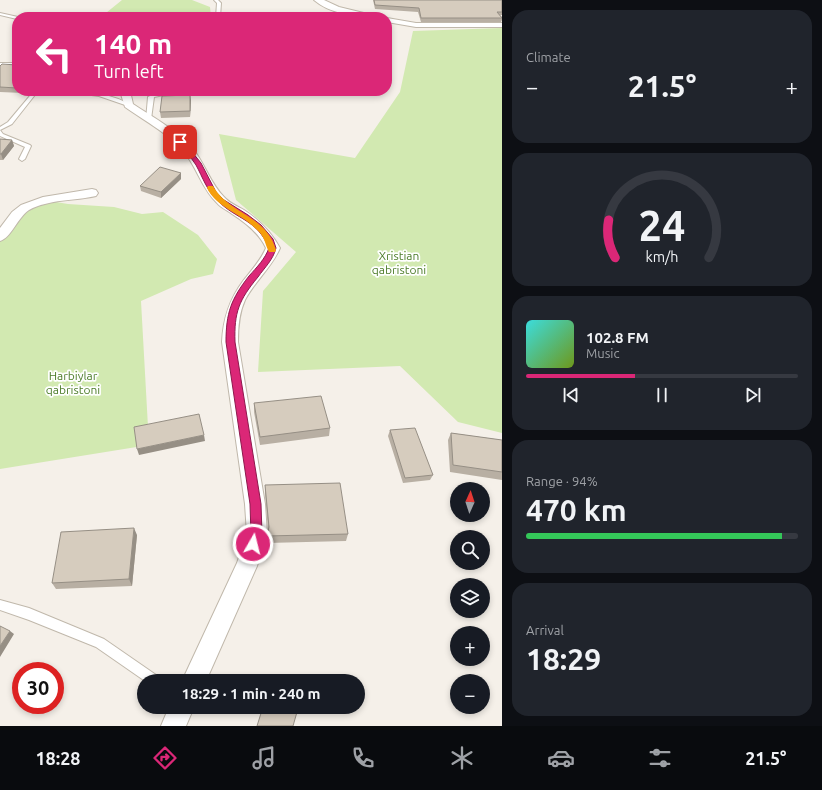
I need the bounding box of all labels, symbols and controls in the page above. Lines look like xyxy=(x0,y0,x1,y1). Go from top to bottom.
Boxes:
icon: left xyxy=(28,28,80,80)
text: 140 m xyxy=(94,28,172,59)
text: Climate xyxy=(526,50,571,64)
text: Turn left xyxy=(94,61,164,81)
text: 21.5° xyxy=(628,69,696,103)
text: − xyxy=(526,74,538,99)
text: + xyxy=(786,74,798,99)
pin xyxy=(163,125,197,159)
icon: arrive xyxy=(169,131,191,153)
text: 24 xyxy=(639,202,685,249)
text: km/h xyxy=(646,248,678,264)
park label: Xristian qabristoni xyxy=(372,249,426,276)
text: 102.8 FM xyxy=(586,329,649,346)
text: Music xyxy=(586,346,620,360)
park label: Harbiylar qabristoni xyxy=(46,369,100,396)
icon: previous xyxy=(560,384,582,406)
icon: pause xyxy=(651,384,673,406)
icon: next xyxy=(742,384,764,406)
text: Range · 94% xyxy=(526,474,598,488)
north arrow xyxy=(450,482,490,522)
map controls xyxy=(450,482,490,714)
text: 470 km xyxy=(526,493,627,527)
position arrow xyxy=(232,523,274,565)
button: search xyxy=(450,530,490,570)
button: layers xyxy=(450,578,490,618)
text: Arrival xyxy=(526,623,564,637)
button: + xyxy=(450,626,490,666)
text: 18:29 xyxy=(526,642,601,676)
speed limit sign: 30 xyxy=(12,662,64,714)
button: − xyxy=(450,674,490,714)
text: 18:29 · 1 min · 240 m xyxy=(182,685,320,702)
icon: directions xyxy=(151,744,179,772)
icon: music xyxy=(250,744,278,772)
icon: phone xyxy=(349,744,377,772)
icon: climate xyxy=(448,744,476,772)
icon: car xyxy=(547,744,575,772)
icon: filters xyxy=(646,744,674,772)
text: 18:28 xyxy=(35,748,81,768)
text: 21.5° xyxy=(745,748,786,768)

